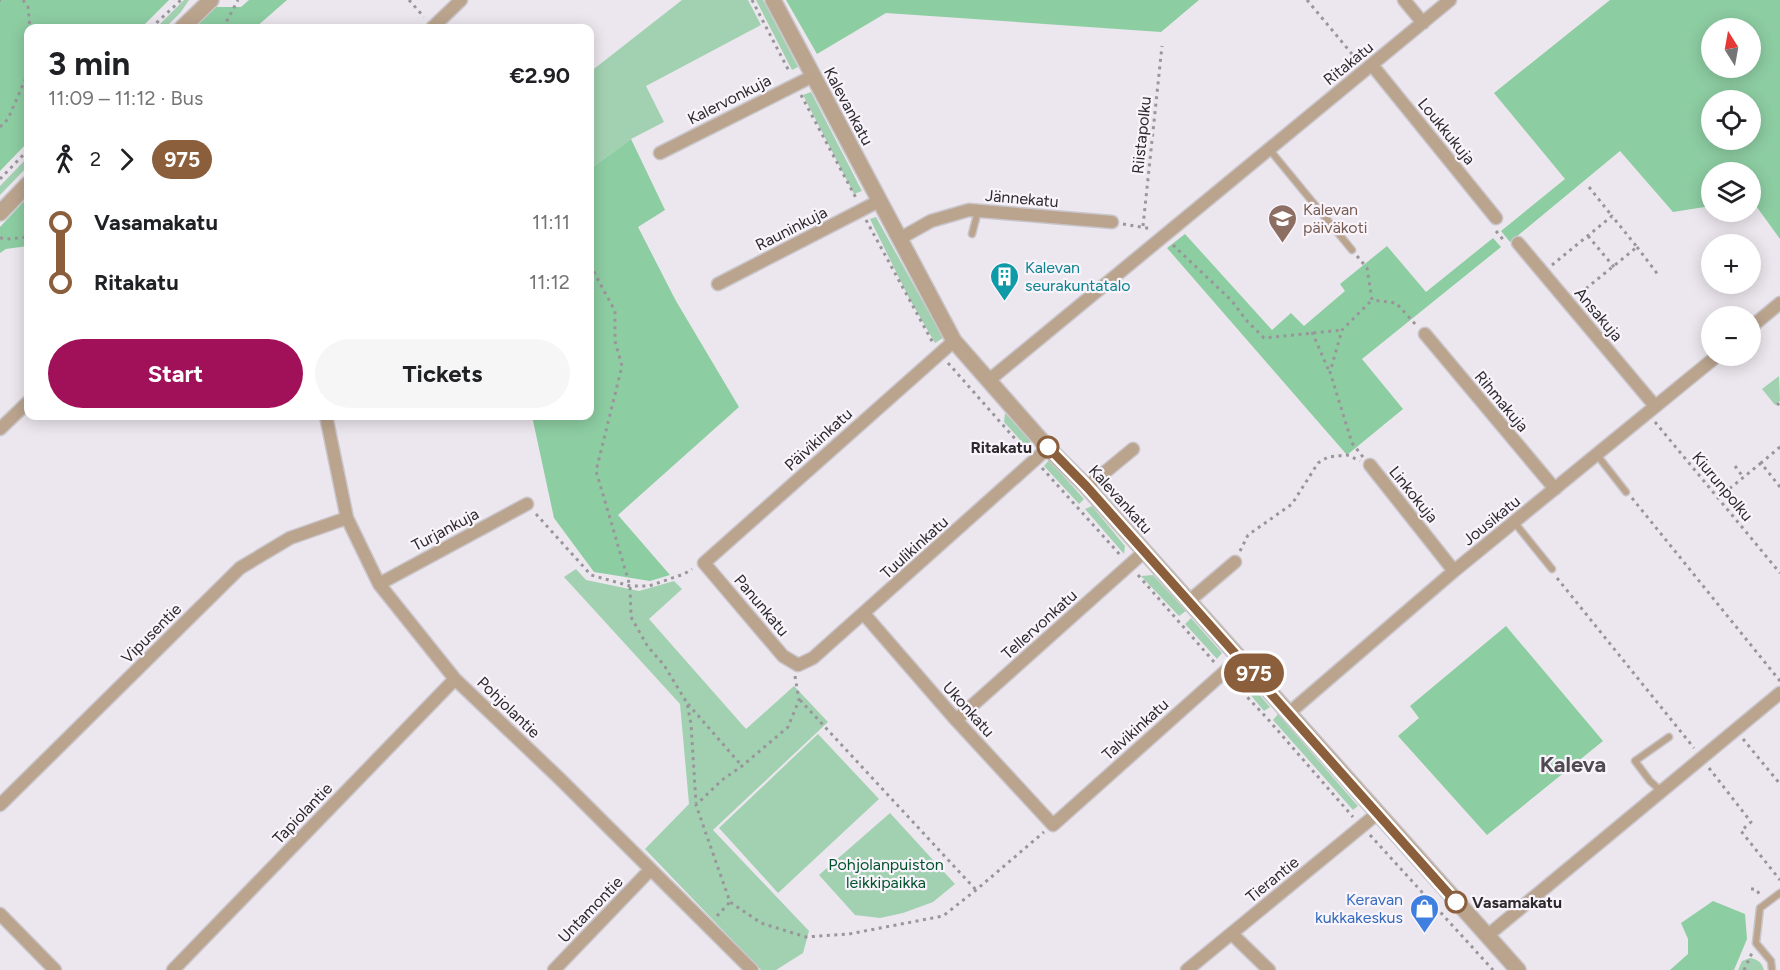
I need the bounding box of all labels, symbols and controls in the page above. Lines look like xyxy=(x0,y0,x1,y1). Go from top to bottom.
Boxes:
north arrow xyxy=(1701,18,1761,78)
map controls xyxy=(1701,18,1761,366)
street label: Ritakatu xyxy=(1320,38,1377,89)
text: 3 min xyxy=(48,44,130,83)
text: €2.90 xyxy=(509,62,570,89)
street label: Kalevankatu xyxy=(820,64,877,149)
street label: Kalervonkuja xyxy=(684,70,774,129)
text: 11:09 – 11:12 · Bus xyxy=(48,86,203,110)
button: locate xyxy=(1701,90,1761,150)
street label: Loukkukuja xyxy=(1414,94,1479,168)
street label: Riistapolku xyxy=(1128,95,1155,175)
icon: walk xyxy=(48,143,81,176)
icon: forward xyxy=(110,143,143,176)
text: 2 xyxy=(90,147,101,171)
text: 975 xyxy=(164,147,200,172)
button: layers xyxy=(1701,162,1761,222)
street label: Jännekatu xyxy=(984,186,1059,211)
place label: Kalevan päiväkoti xyxy=(1303,200,1367,237)
street label: Rauninkuja xyxy=(752,202,830,255)
school or university icon: Kalevan päiväkoti xyxy=(1266,202,1298,244)
text: Vasamakatu xyxy=(94,209,218,236)
text: 11:11 xyxy=(532,210,570,234)
button: + xyxy=(1701,234,1761,294)
place label: Kalevan seurakuntatalo xyxy=(1025,258,1130,295)
building icon: Kalevan seurakuntatalo xyxy=(988,260,1020,302)
text: Ritakatu xyxy=(94,269,179,296)
text: 11:12 xyxy=(529,270,570,294)
street label: Ansakuja xyxy=(1571,283,1627,345)
button: − xyxy=(1701,306,1761,366)
button: Start xyxy=(48,339,303,408)
button: Tickets xyxy=(315,339,570,408)
street label: Rihmakuja xyxy=(1471,367,1533,436)
street label: Päivikinkatu xyxy=(781,404,856,475)
marker: Ritakatu xyxy=(1037,436,1059,458)
place label: Ritakatu xyxy=(970,438,1032,457)
street label: Kiurunpolku xyxy=(1688,448,1757,525)
street label: Kalevankatu xyxy=(1085,461,1156,538)
street label: Linkokuja xyxy=(1385,462,1442,526)
street label: Jousikatu xyxy=(1459,492,1524,549)
street label: Turjankuja xyxy=(409,504,482,555)
street label: Tuulikinkatu xyxy=(877,512,952,583)
street label: Panunkatu xyxy=(730,571,793,640)
street label: Tellervonkatu xyxy=(998,586,1081,663)
street label: Vipusentie xyxy=(117,599,185,667)
line badge: 975 xyxy=(1220,654,1288,692)
text: 975 xyxy=(1236,661,1272,686)
street label: Pohjolantie xyxy=(473,673,544,742)
street label: Ukonkatu xyxy=(939,678,998,741)
street label: Talvikinkatu xyxy=(1098,695,1172,764)
district label: Kaleva xyxy=(1540,751,1606,778)
street label: Tapiolantie xyxy=(269,779,336,848)
street label: Tierantie xyxy=(1242,852,1303,906)
park label: Pohjolanpuiston leikkipaikka xyxy=(828,855,944,892)
street label: Untamontie xyxy=(554,872,627,946)
place label: Keravan kukkakeskus xyxy=(1315,890,1403,927)
marker: Vasamakatu xyxy=(1445,891,1467,913)
shop icon: Keravan kukkakeskus xyxy=(1408,892,1440,934)
place label: Vasamakatu xyxy=(1472,893,1562,912)

